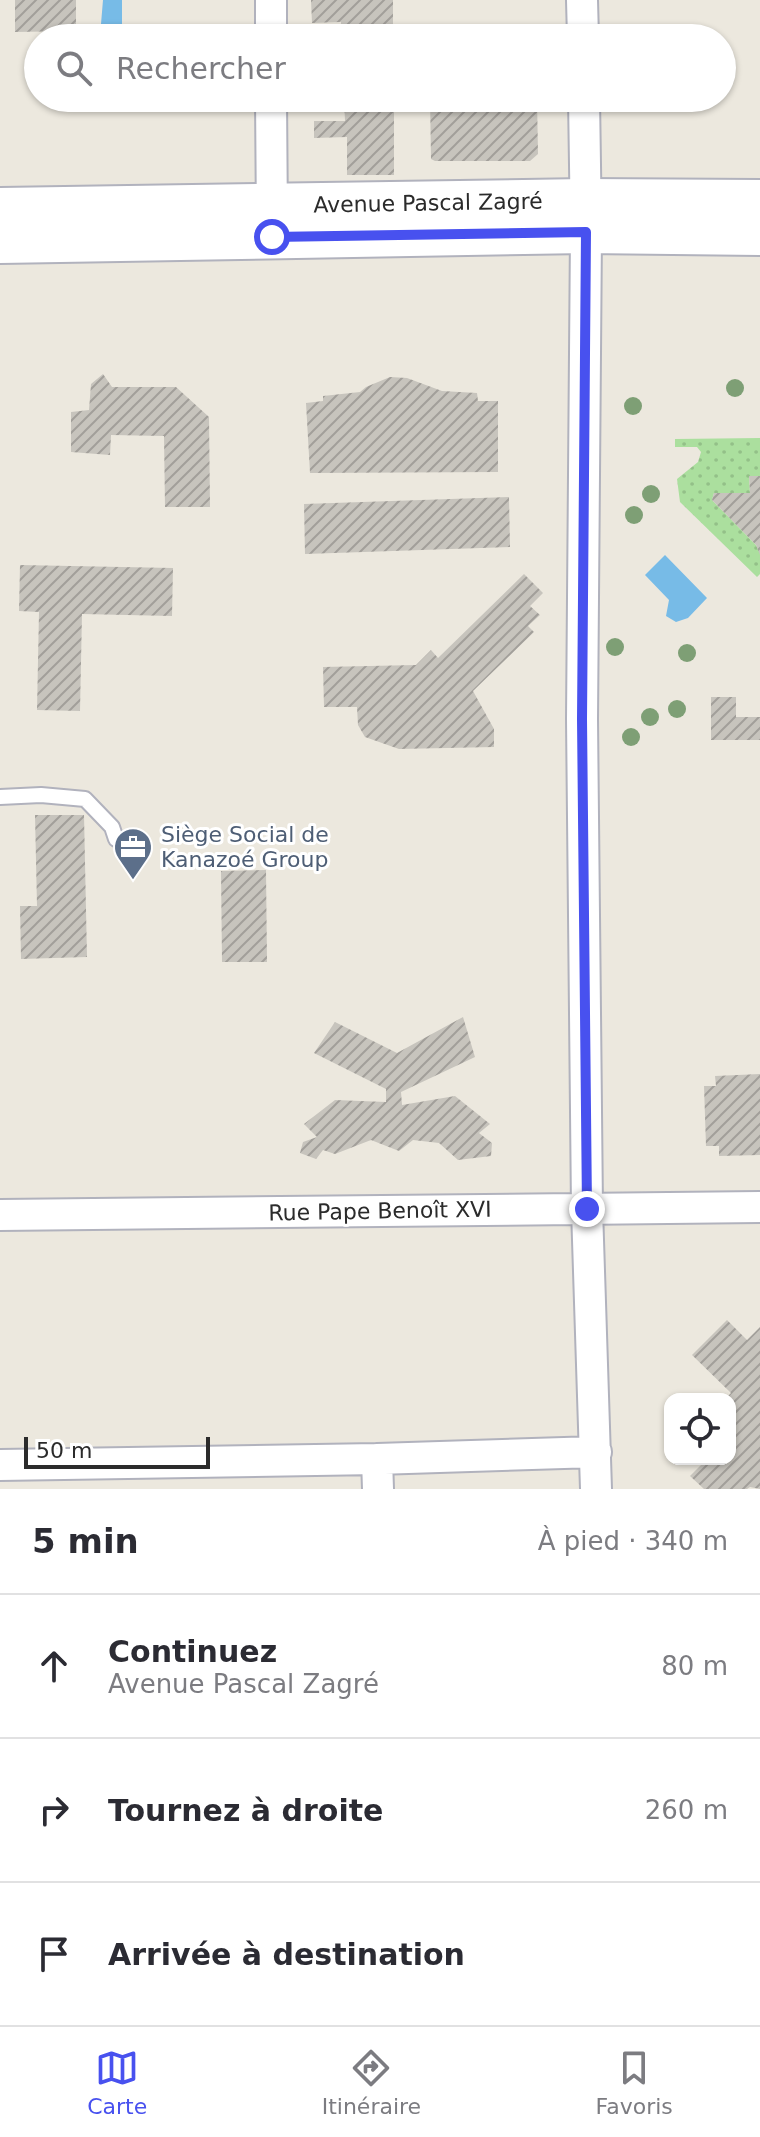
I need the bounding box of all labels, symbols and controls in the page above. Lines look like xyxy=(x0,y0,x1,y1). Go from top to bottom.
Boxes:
search box xyxy=(24,24,736,112)
icon: search xyxy=(52,46,96,90)
text: Rechercher xyxy=(116,51,286,86)
street label: Avenue Pascal Zagré xyxy=(313,189,543,217)
route start xyxy=(254,219,290,255)
place label: Siège Social de Kanazoé Group xyxy=(161,822,329,872)
office icon: Siège Social de Kanazoé Group xyxy=(112,826,154,881)
route end xyxy=(569,1191,605,1227)
street label: Rue Pape Benoît XVI xyxy=(268,1197,492,1225)
map controls xyxy=(664,1393,736,1465)
button: locate xyxy=(664,1393,736,1465)
scale bar xyxy=(24,1433,210,1469)
text: 50 m xyxy=(36,1438,92,1463)
text: 5 min xyxy=(32,1521,139,1561)
text: À pied · 340 m xyxy=(538,1526,728,1556)
text: Continuez xyxy=(108,1634,277,1669)
icon: ahead xyxy=(32,1644,76,1688)
text: 80 m xyxy=(661,1651,728,1681)
text: Avenue Pascal Zagré xyxy=(108,1669,379,1699)
icon: right xyxy=(32,1788,76,1832)
text: Tournez à droite xyxy=(108,1793,383,1828)
text: 260 m xyxy=(645,1795,728,1825)
icon: arrive xyxy=(32,1932,76,1976)
text: Arrivée à destination xyxy=(108,1937,465,1972)
tab: Carte xyxy=(87,2046,147,2119)
tab: Itinéraire xyxy=(322,2046,421,2119)
tab: Favoris xyxy=(596,2046,673,2119)

